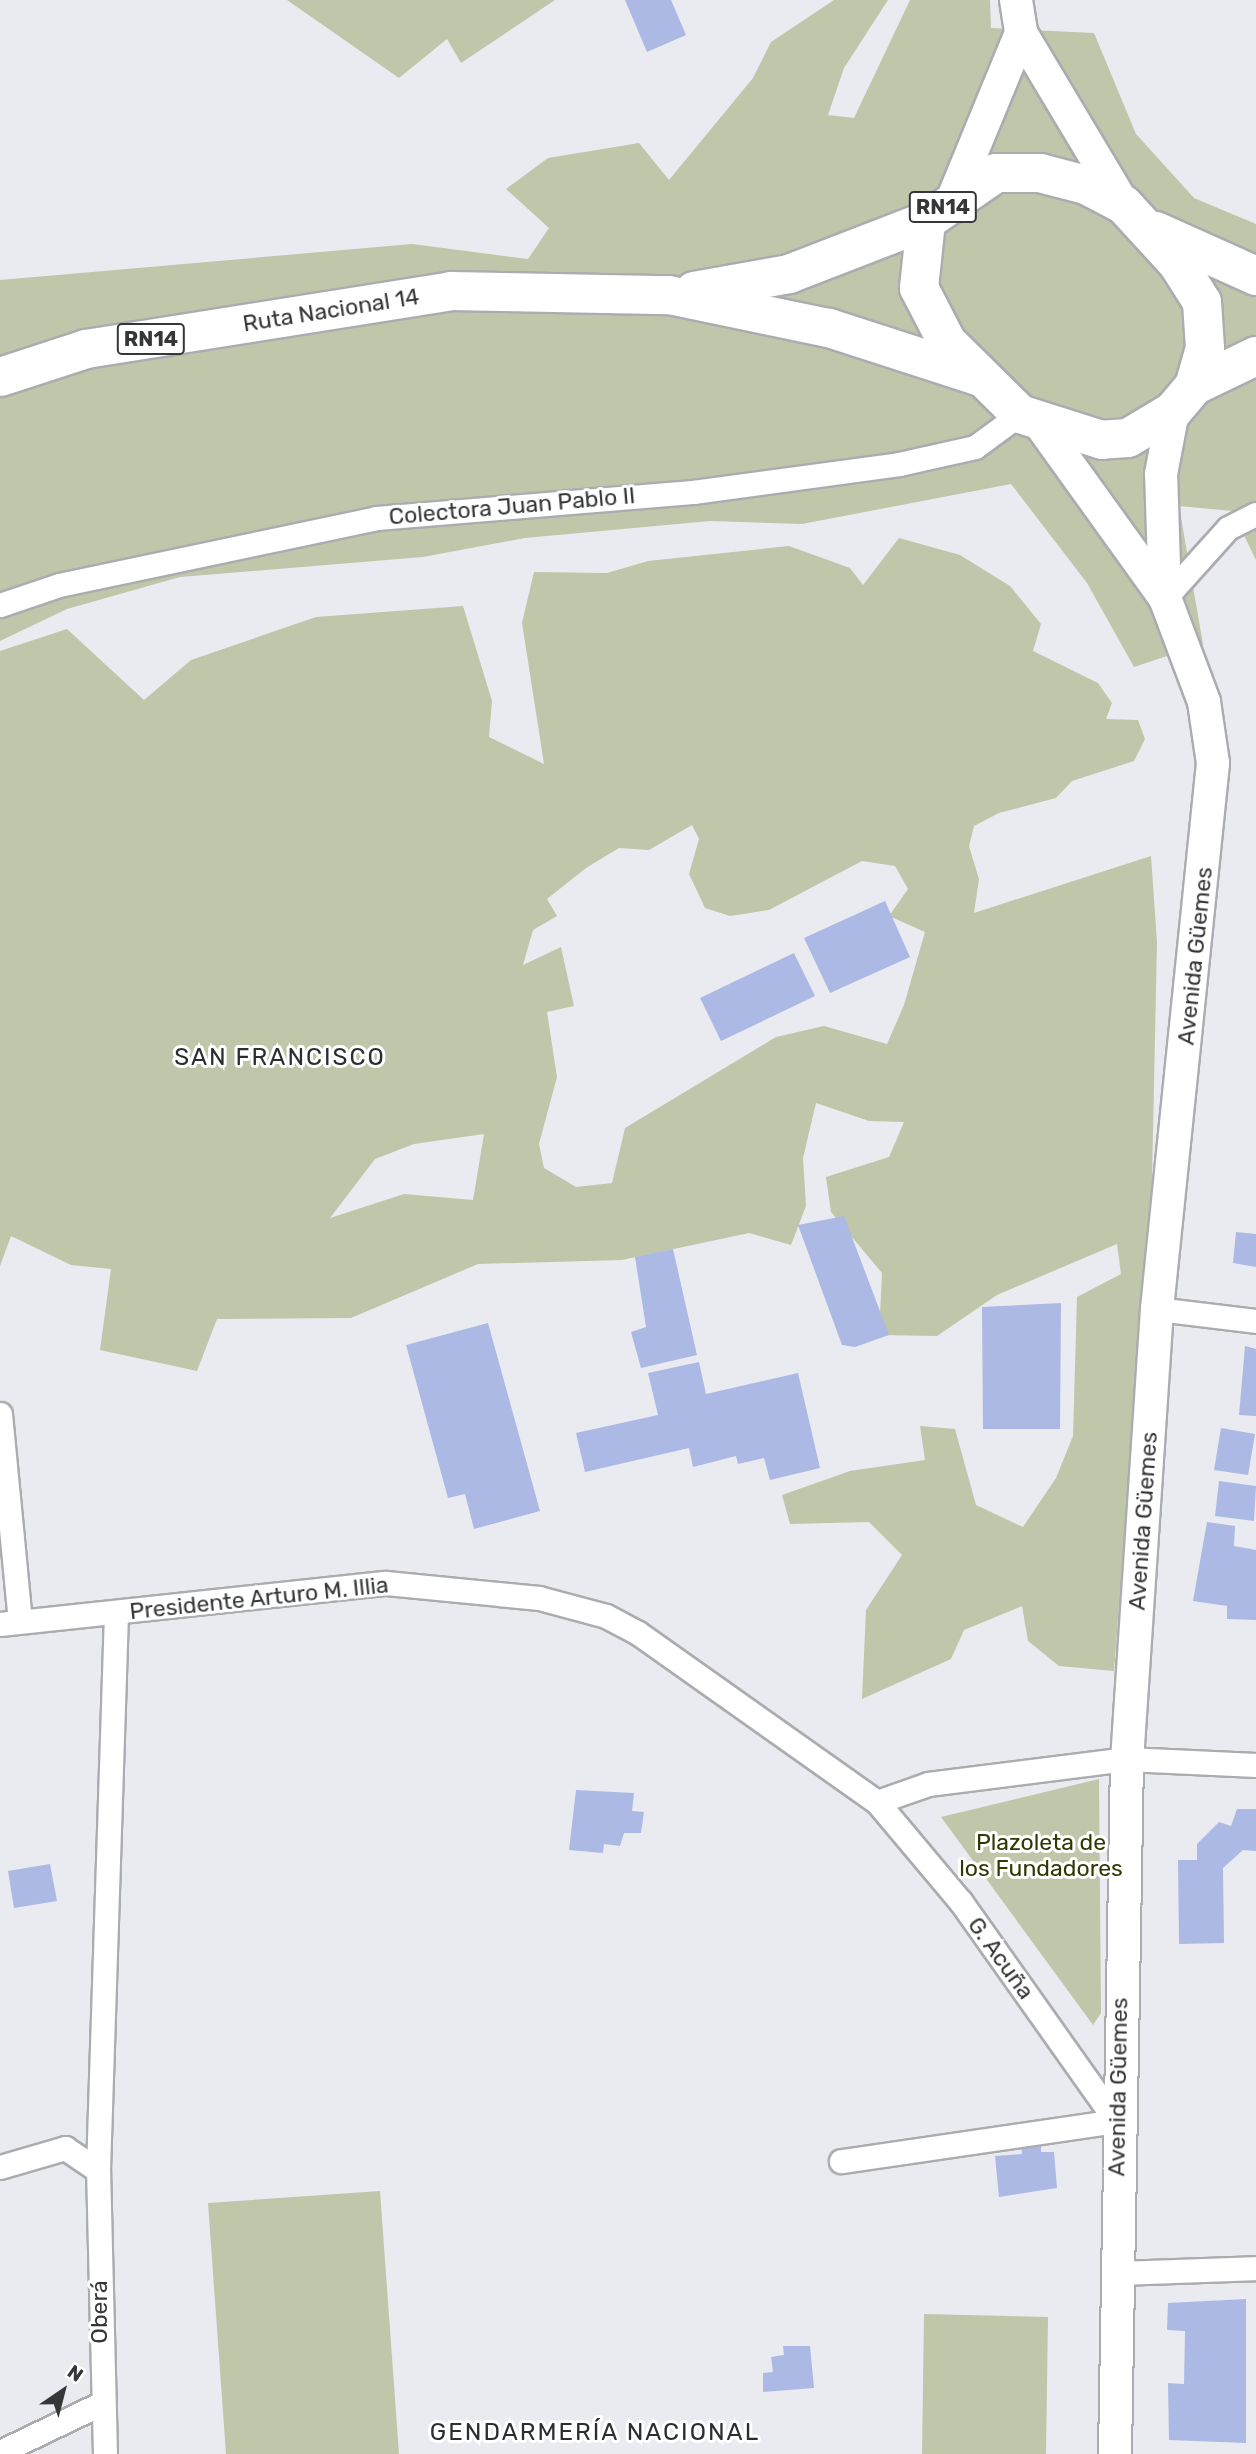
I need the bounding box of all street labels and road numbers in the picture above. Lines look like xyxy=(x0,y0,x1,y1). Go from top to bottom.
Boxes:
road number: RN14 xyxy=(908,190,978,224)
street label: Ruta Nacional 14 xyxy=(241,282,421,338)
road number: RN14 xyxy=(116,322,186,356)
street label: Colectora Juan Pablo II xyxy=(388,481,636,531)
street label: Avenida Güemes xyxy=(1172,866,1218,1046)
street label: Avenida Güemes xyxy=(1123,1431,1163,1611)
street label: Presidente Arturo M. Illia xyxy=(128,1571,390,1625)
street label: G. Acuña xyxy=(962,1911,1040,2005)
street label: Avenida Güemes xyxy=(1103,1997,1133,2177)
street label: Oberá xyxy=(85,2280,113,2344)

